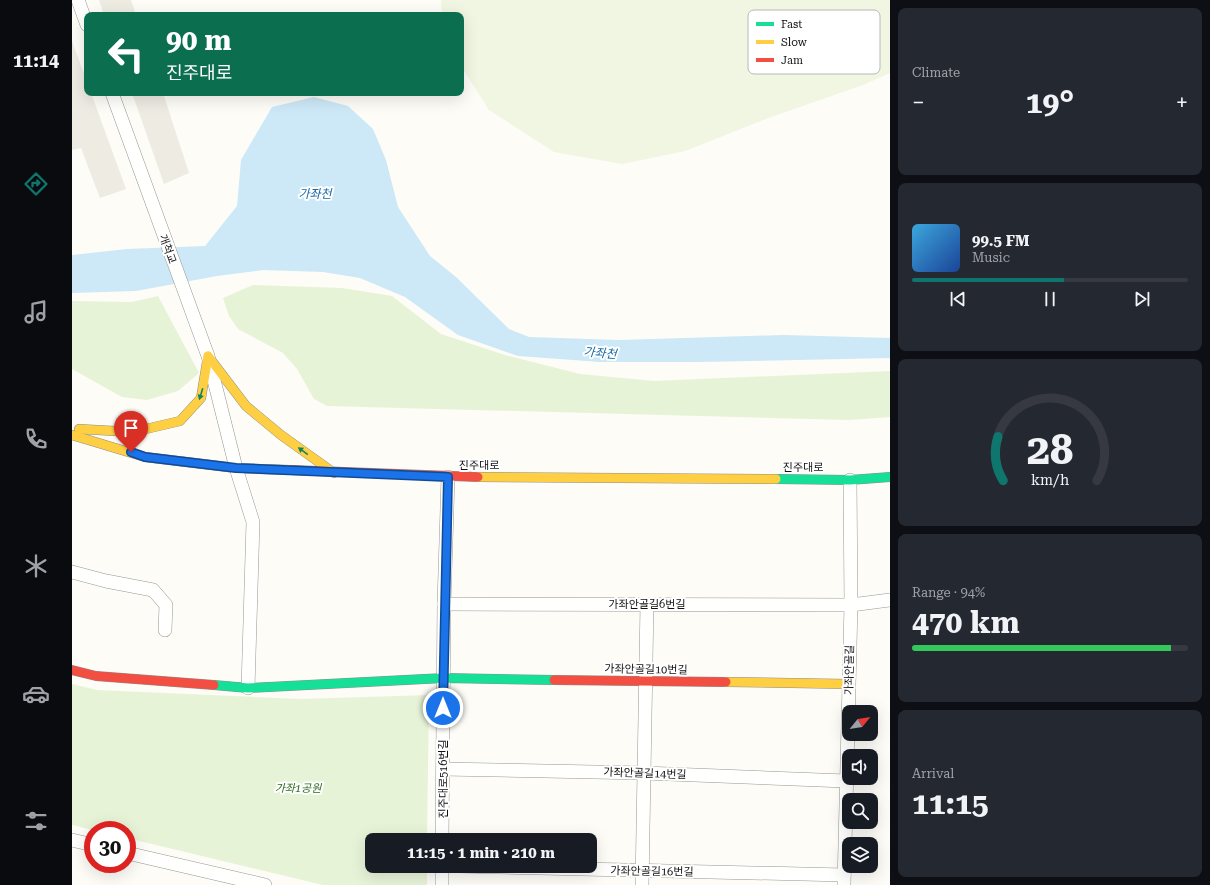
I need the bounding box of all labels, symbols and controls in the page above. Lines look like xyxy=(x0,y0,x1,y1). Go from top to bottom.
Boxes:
legend xyxy=(748,10,880,74)
text: Fast xyxy=(781,18,802,31)
text: 90 m xyxy=(166,24,231,57)
icon: left xyxy=(100,28,152,80)
text: Slow xyxy=(781,36,808,49)
text: 11:14 xyxy=(13,50,59,71)
text: Jam xyxy=(781,54,803,67)
text: 진주대로 xyxy=(166,62,232,83)
text: Climate xyxy=(912,65,960,80)
text: 19° xyxy=(1026,85,1074,120)
text: − xyxy=(912,90,924,115)
text: + xyxy=(1176,90,1188,115)
icon: directions xyxy=(22,170,50,198)
water label: 가좌천 xyxy=(298,187,334,201)
text: 99.5 FM xyxy=(972,232,1029,250)
street label: 개척교 xyxy=(156,233,179,266)
text: Music xyxy=(972,250,1010,265)
icon: previous xyxy=(947,288,969,310)
icon: pause xyxy=(1039,288,1061,310)
icon: next xyxy=(1131,288,1153,310)
icon: music xyxy=(22,298,50,326)
water label: 가좌천 xyxy=(583,345,619,362)
one-way arrow xyxy=(198,388,204,400)
pin xyxy=(114,411,148,452)
icon: arrive xyxy=(120,417,142,439)
text: 28 xyxy=(1027,424,1073,473)
icon: phone xyxy=(22,425,50,453)
one-way arrow xyxy=(297,446,308,455)
street label: 진주대로 xyxy=(459,459,499,472)
street label: 진주대로 xyxy=(783,461,823,474)
text: km/h xyxy=(1031,471,1069,487)
icon: climate xyxy=(22,552,50,580)
text: Range · 94% xyxy=(912,585,985,600)
street label: 가좌안골길6번길 xyxy=(609,598,686,611)
text: 470 km xyxy=(912,605,1020,640)
street label: 가좌안골길 xyxy=(843,645,856,695)
street label: 가좌안골길10번길 xyxy=(604,662,688,677)
icon: car xyxy=(22,680,50,708)
position arrow xyxy=(422,687,464,729)
north arrow xyxy=(842,705,878,741)
map controls xyxy=(842,705,878,873)
street label: 진주대로516번길 xyxy=(437,739,450,819)
button: sound xyxy=(842,749,878,785)
street label: 가좌안골길14번길 xyxy=(603,766,687,781)
text: Arrival xyxy=(912,766,954,781)
park label: 가좌1공원 xyxy=(275,782,322,795)
text: 11:15 xyxy=(912,786,989,821)
button: search xyxy=(842,793,878,829)
icon: filters xyxy=(22,807,50,835)
speed limit sign: 30 xyxy=(84,821,136,873)
button: layers xyxy=(842,837,878,873)
text: 11:15 · 1 min · 210 m xyxy=(407,844,555,862)
street label: 가좌안골길16번길 xyxy=(610,864,694,879)

